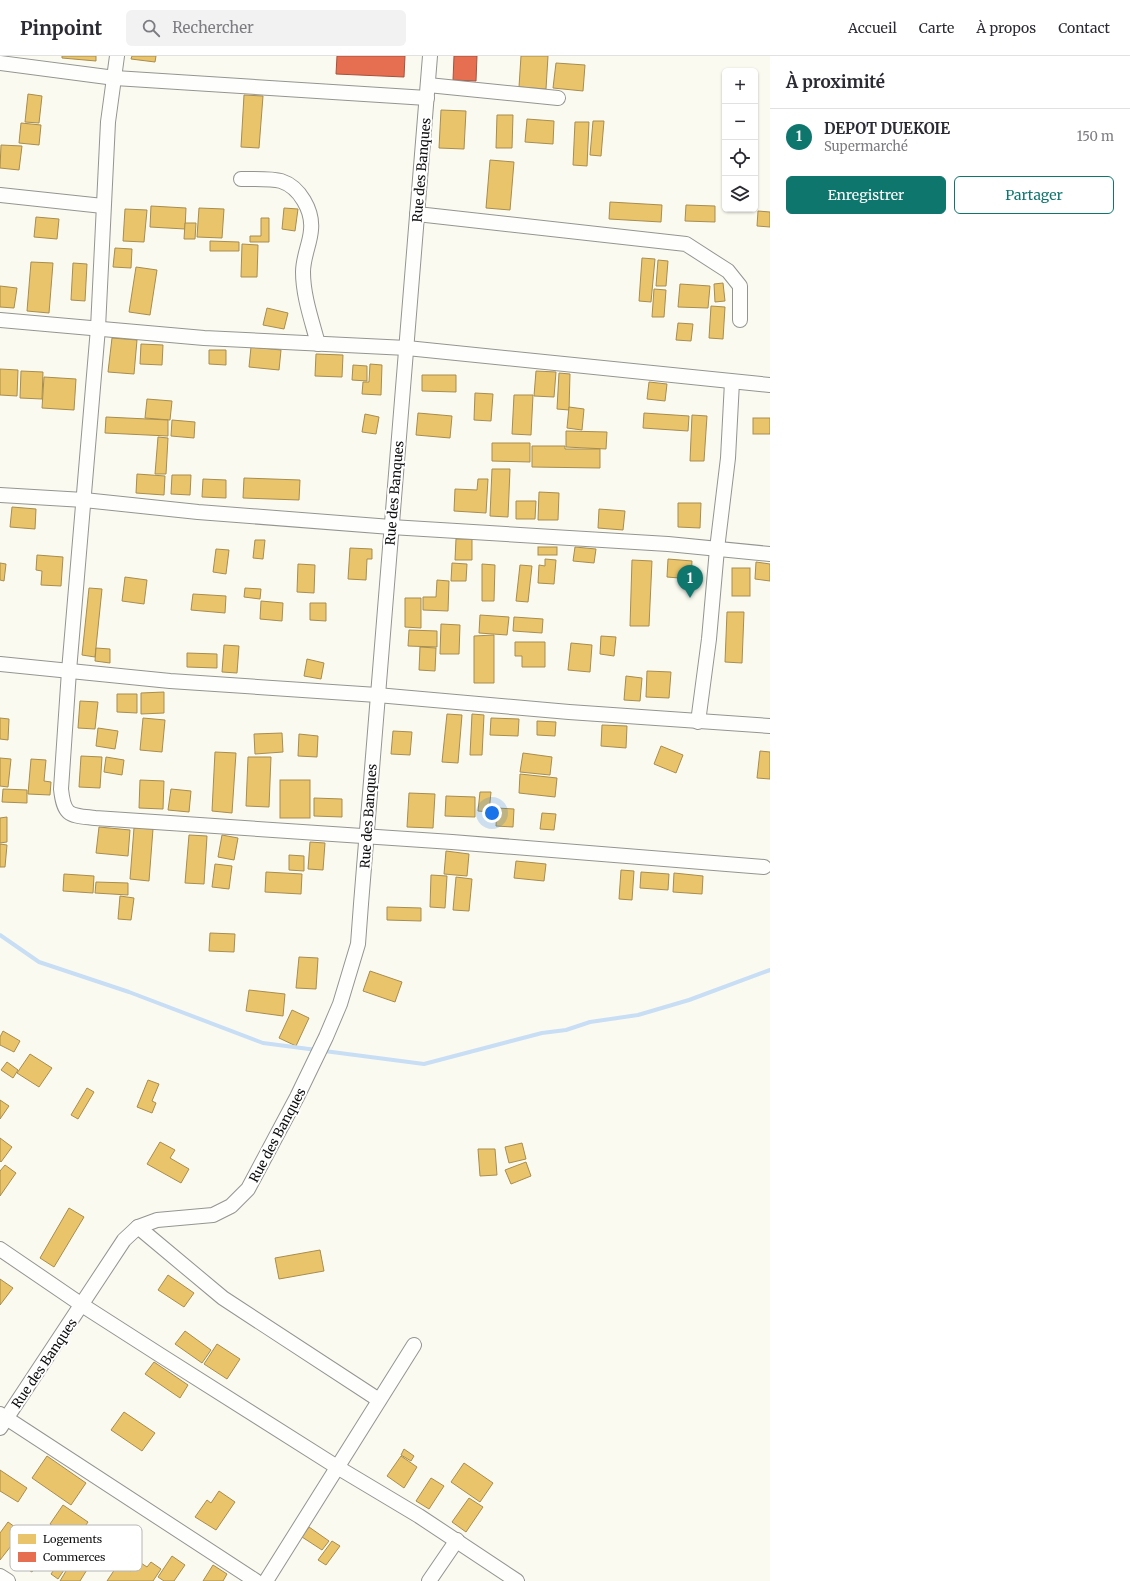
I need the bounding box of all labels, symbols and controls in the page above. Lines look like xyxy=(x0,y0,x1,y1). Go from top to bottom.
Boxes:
search box xyxy=(126,10,406,46)
text: Pinpoint xyxy=(20,16,102,40)
icon: search xyxy=(140,17,162,39)
text: Rechercher xyxy=(172,18,254,37)
text: Accueil xyxy=(848,19,897,37)
text: Carte xyxy=(919,19,954,37)
text: À propos xyxy=(976,19,1036,37)
text: Contact xyxy=(1058,19,1110,37)
map controls xyxy=(722,68,758,212)
button: + xyxy=(722,68,758,104)
text: À proximité xyxy=(786,71,885,93)
button: − xyxy=(722,104,758,140)
street label: Rue des Banques xyxy=(408,117,435,223)
text: DEPOT DUEKOIE xyxy=(824,119,950,138)
text: 1 xyxy=(796,128,802,145)
text: 150 m xyxy=(1077,128,1114,145)
text: Supermarché xyxy=(824,138,908,155)
button: locate xyxy=(722,140,758,176)
button: layers xyxy=(722,176,758,212)
button: Enregistrer xyxy=(786,176,946,214)
button: Partager xyxy=(954,176,1114,214)
street label: Rue des Banques xyxy=(381,440,408,546)
pin: 1 xyxy=(677,565,703,598)
street label: Rue des Banques xyxy=(356,763,381,869)
your location xyxy=(482,803,502,823)
street label: Rue des Banques xyxy=(245,1085,310,1185)
street label: Rue des Banques xyxy=(8,1315,81,1411)
legend xyxy=(10,1525,142,1571)
text: Logements xyxy=(43,1532,102,1546)
text: Commerces xyxy=(43,1550,105,1564)

